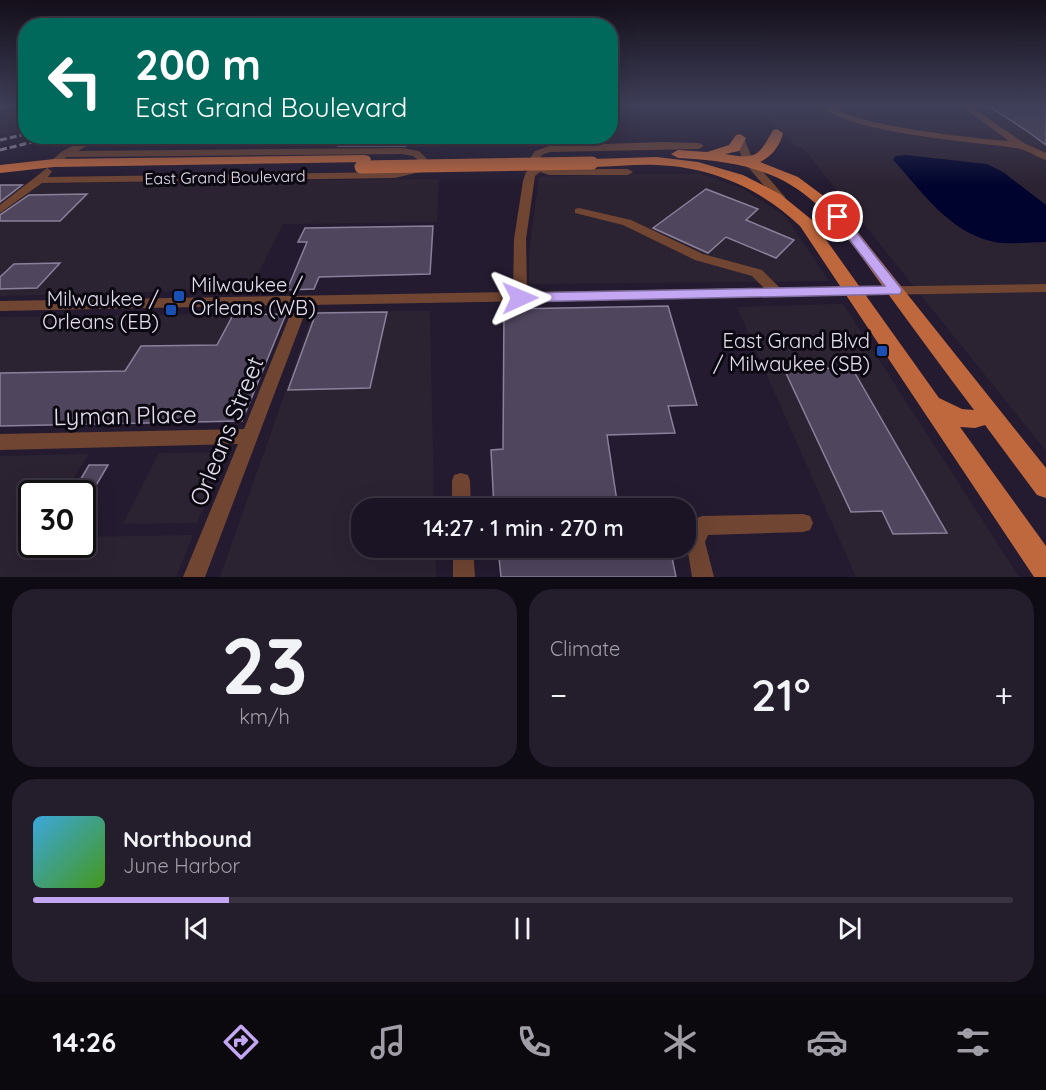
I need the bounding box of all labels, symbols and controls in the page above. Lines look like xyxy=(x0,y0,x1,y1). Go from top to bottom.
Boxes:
text: 200 m xyxy=(135,38,261,91)
icon: left xyxy=(36,42,114,120)
text: East Grand Boulevard xyxy=(135,90,407,124)
street label: East Grand Boulevard xyxy=(144,166,306,188)
pin xyxy=(812,191,863,242)
icon: arrive xyxy=(821,200,854,233)
position arrow xyxy=(488,266,552,330)
place label: Milwaukee / Orleans (WB) xyxy=(191,272,316,320)
place label: Milwaukee / Orleans (EB) xyxy=(42,286,160,334)
marker: Milwaukee / Orleans (WB) xyxy=(172,289,186,303)
marker: Milwaukee / Orleans (EB) xyxy=(164,303,178,317)
place label: East Grand Blvd / Milwaukee (SB) xyxy=(713,328,870,376)
marker: East Grand Blvd / Milwaukee (SB) xyxy=(875,344,889,358)
street label: Orleans Street xyxy=(182,352,270,510)
street label: Lyman Place xyxy=(53,399,197,431)
speed limit sign: 30 xyxy=(18,480,96,558)
text: 14:27 · 1 min · 270 m xyxy=(423,514,624,542)
text: 23 xyxy=(221,616,308,714)
text: Climate xyxy=(550,636,620,661)
text: 21° xyxy=(751,666,810,722)
text: − xyxy=(550,674,567,715)
text: + xyxy=(994,674,1013,715)
text: km/h xyxy=(239,704,290,729)
text: Northbound xyxy=(123,825,252,853)
text: June Harbor xyxy=(123,853,240,878)
icon: previous xyxy=(180,912,213,945)
icon: pause xyxy=(506,912,539,945)
icon: next xyxy=(833,912,866,945)
icon: directions xyxy=(220,1021,262,1063)
icon: music xyxy=(367,1021,409,1063)
icon: phone xyxy=(513,1021,555,1063)
icon: climate xyxy=(659,1021,701,1063)
icon: car xyxy=(806,1021,848,1063)
icon: filters xyxy=(952,1021,994,1063)
text: 14:26 xyxy=(52,1025,116,1059)

